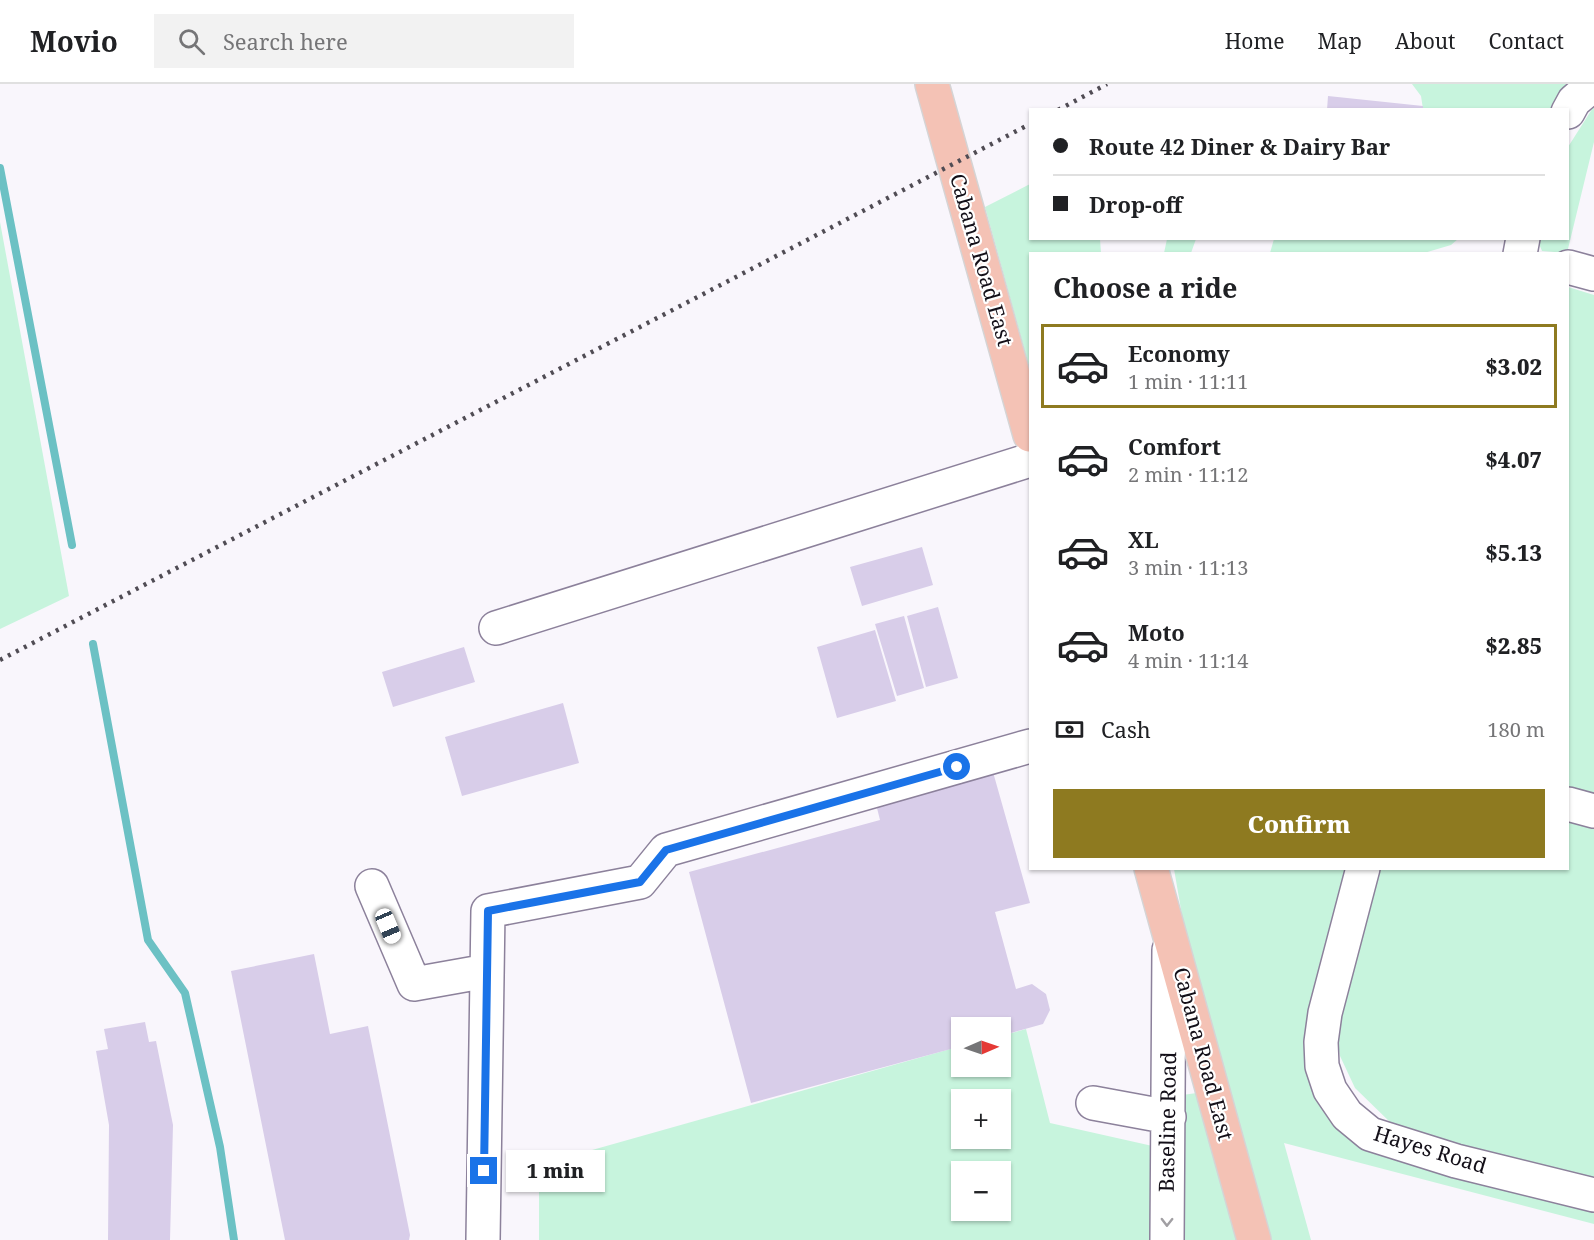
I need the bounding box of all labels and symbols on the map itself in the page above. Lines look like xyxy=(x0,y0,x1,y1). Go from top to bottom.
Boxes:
street label: Cabana Road East xyxy=(944,170,1020,349)
route start xyxy=(943,753,970,780)
car xyxy=(373,906,403,946)
street label: Cabana Road East xyxy=(1167,964,1241,1143)
north arrow xyxy=(951,1017,1011,1077)
street label: Baseline Road xyxy=(1152,1051,1182,1192)
street label: Hayes Road xyxy=(1370,1119,1490,1180)
callout: 1 min xyxy=(505,1150,604,1192)
route end xyxy=(470,1157,497,1184)
one-way arrow xyxy=(1161,1218,1174,1227)

